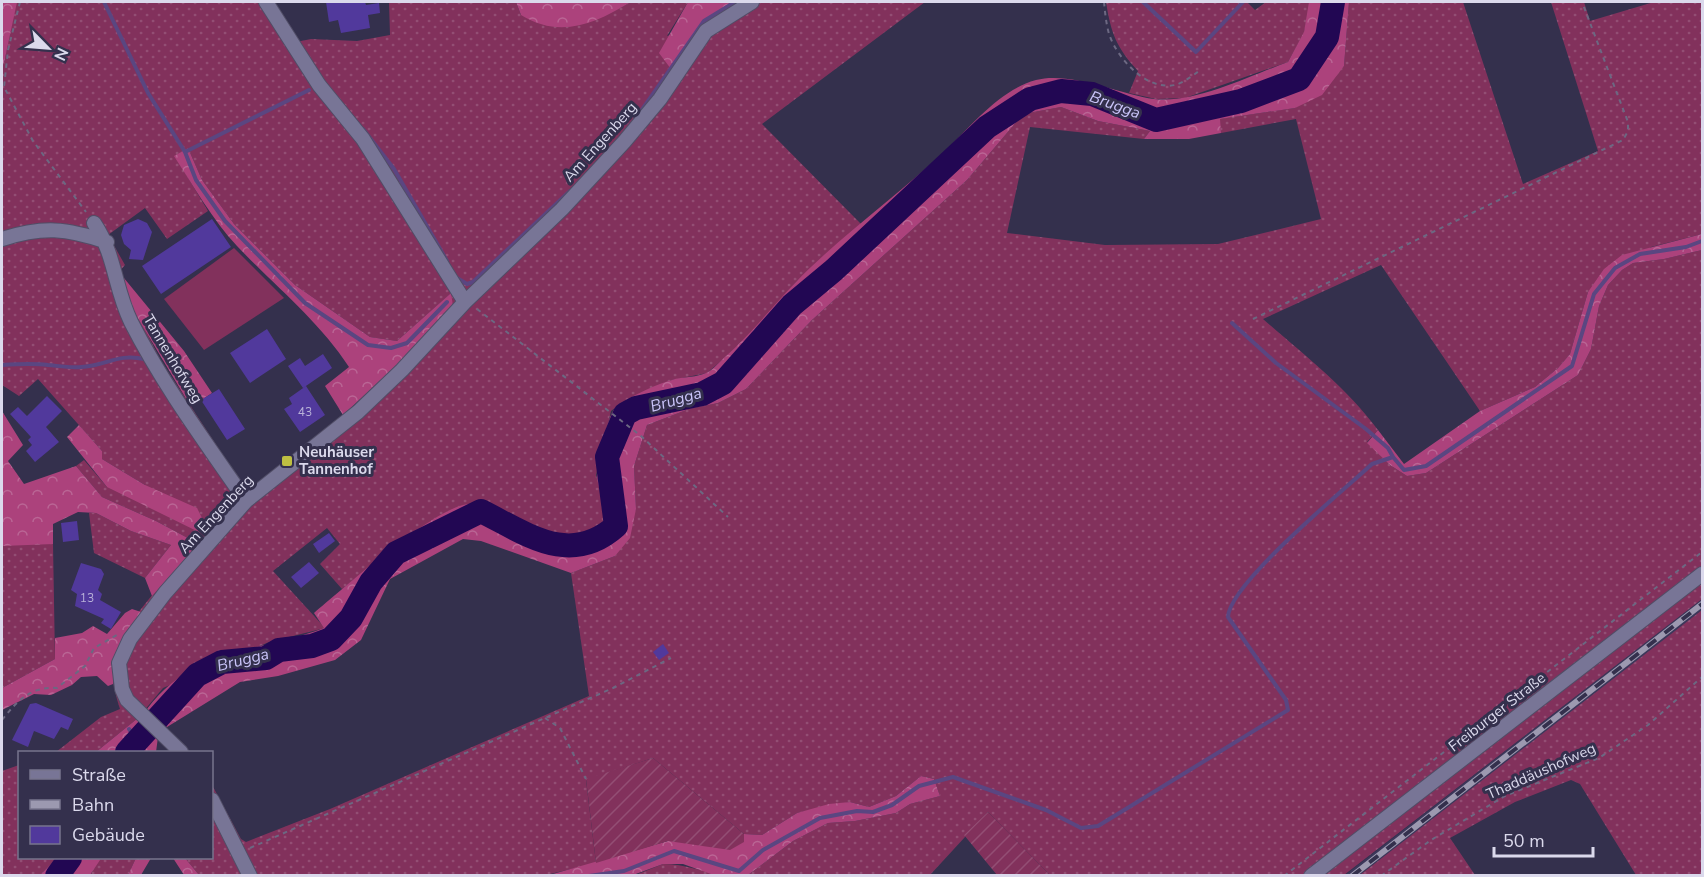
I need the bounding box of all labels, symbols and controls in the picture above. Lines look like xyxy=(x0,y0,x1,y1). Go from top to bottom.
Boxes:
north arrow xyxy=(18,18,78,78)
text: N xyxy=(48,44,73,64)
water label: Brugga xyxy=(1086,86,1144,124)
street label: Am Engenberg xyxy=(559,98,641,186)
street label: Tannenhofweg xyxy=(139,311,207,407)
water label: Brugga xyxy=(648,382,704,418)
house number: 43 xyxy=(298,404,312,420)
place label: Neuhäuser Tannenhof xyxy=(299,442,374,479)
marker: Neuhäuser Tannenhof xyxy=(280,454,294,468)
street label: Am Engenberg xyxy=(174,470,258,558)
house number: 13 xyxy=(80,590,94,606)
water label: Brugga xyxy=(215,643,271,677)
street label: Freiburger Straße xyxy=(1444,668,1550,756)
street label: Thaddäushofweg xyxy=(1483,738,1599,804)
legend xyxy=(18,751,213,859)
text: Straße xyxy=(72,763,126,787)
text: Bahn xyxy=(72,793,114,817)
scale bar xyxy=(1494,820,1593,858)
text: Gebäude xyxy=(72,823,145,847)
text: 50 m xyxy=(1503,829,1545,853)

